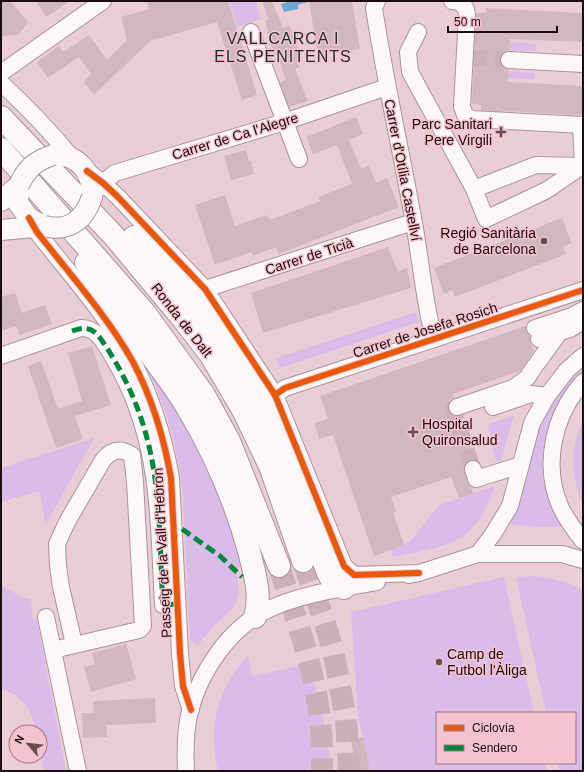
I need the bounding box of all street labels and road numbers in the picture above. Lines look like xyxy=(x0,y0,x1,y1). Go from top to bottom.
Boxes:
street label: Carrer d'Otília Castellví xyxy=(381,98,425,242)
street label: Carrer de Ca l'Alegre xyxy=(170,109,300,163)
street label: Carrer de Ticià xyxy=(263,234,355,278)
street label: Ronda de Dalt xyxy=(148,280,216,360)
street label: Carrer de Josefa Rosich xyxy=(351,299,499,361)
street label: Passeig de la Vall d'Hebron xyxy=(150,467,174,639)

